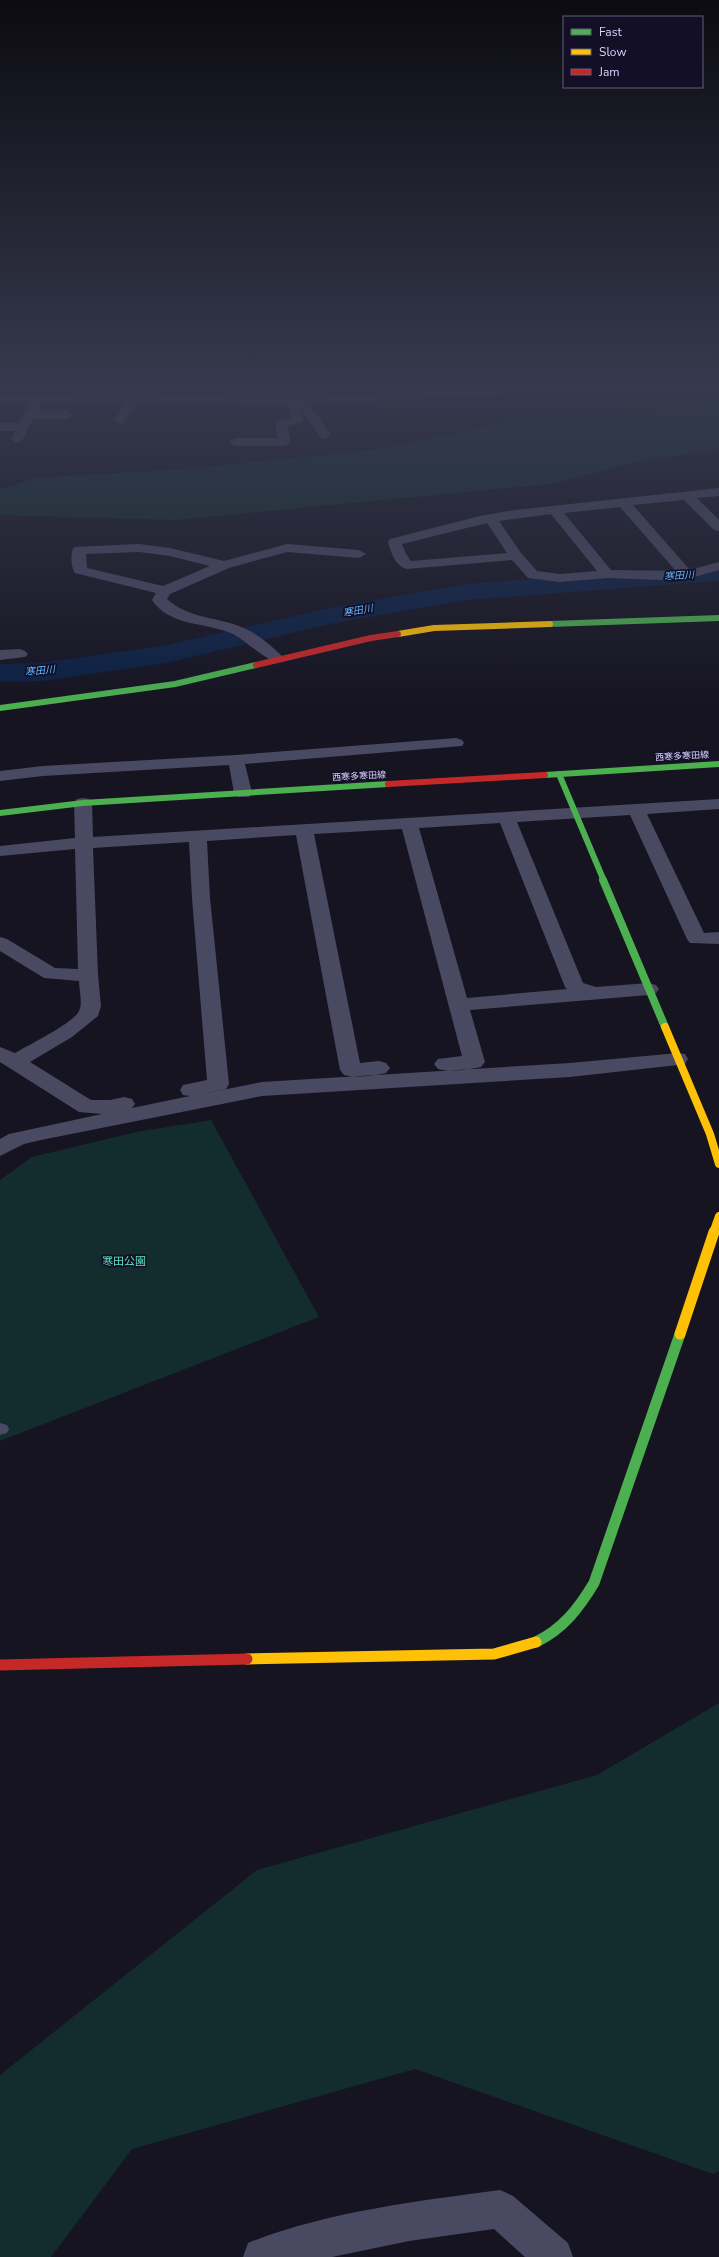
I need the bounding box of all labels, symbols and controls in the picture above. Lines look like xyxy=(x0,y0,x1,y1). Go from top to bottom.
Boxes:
legend xyxy=(563,16,703,88)
text: Fast xyxy=(599,24,622,40)
text: Slow xyxy=(599,44,627,60)
text: Jam xyxy=(598,64,620,80)
water label: 寒田川 xyxy=(664,568,695,584)
water label: 寒田川 xyxy=(342,601,375,620)
water label: 寒田川 xyxy=(24,663,57,679)
street label: 西寒多寒田線 xyxy=(655,749,710,763)
street label: 西寒多寒田線 xyxy=(332,769,387,783)
park label: 寒田公園 xyxy=(102,1254,146,1269)

